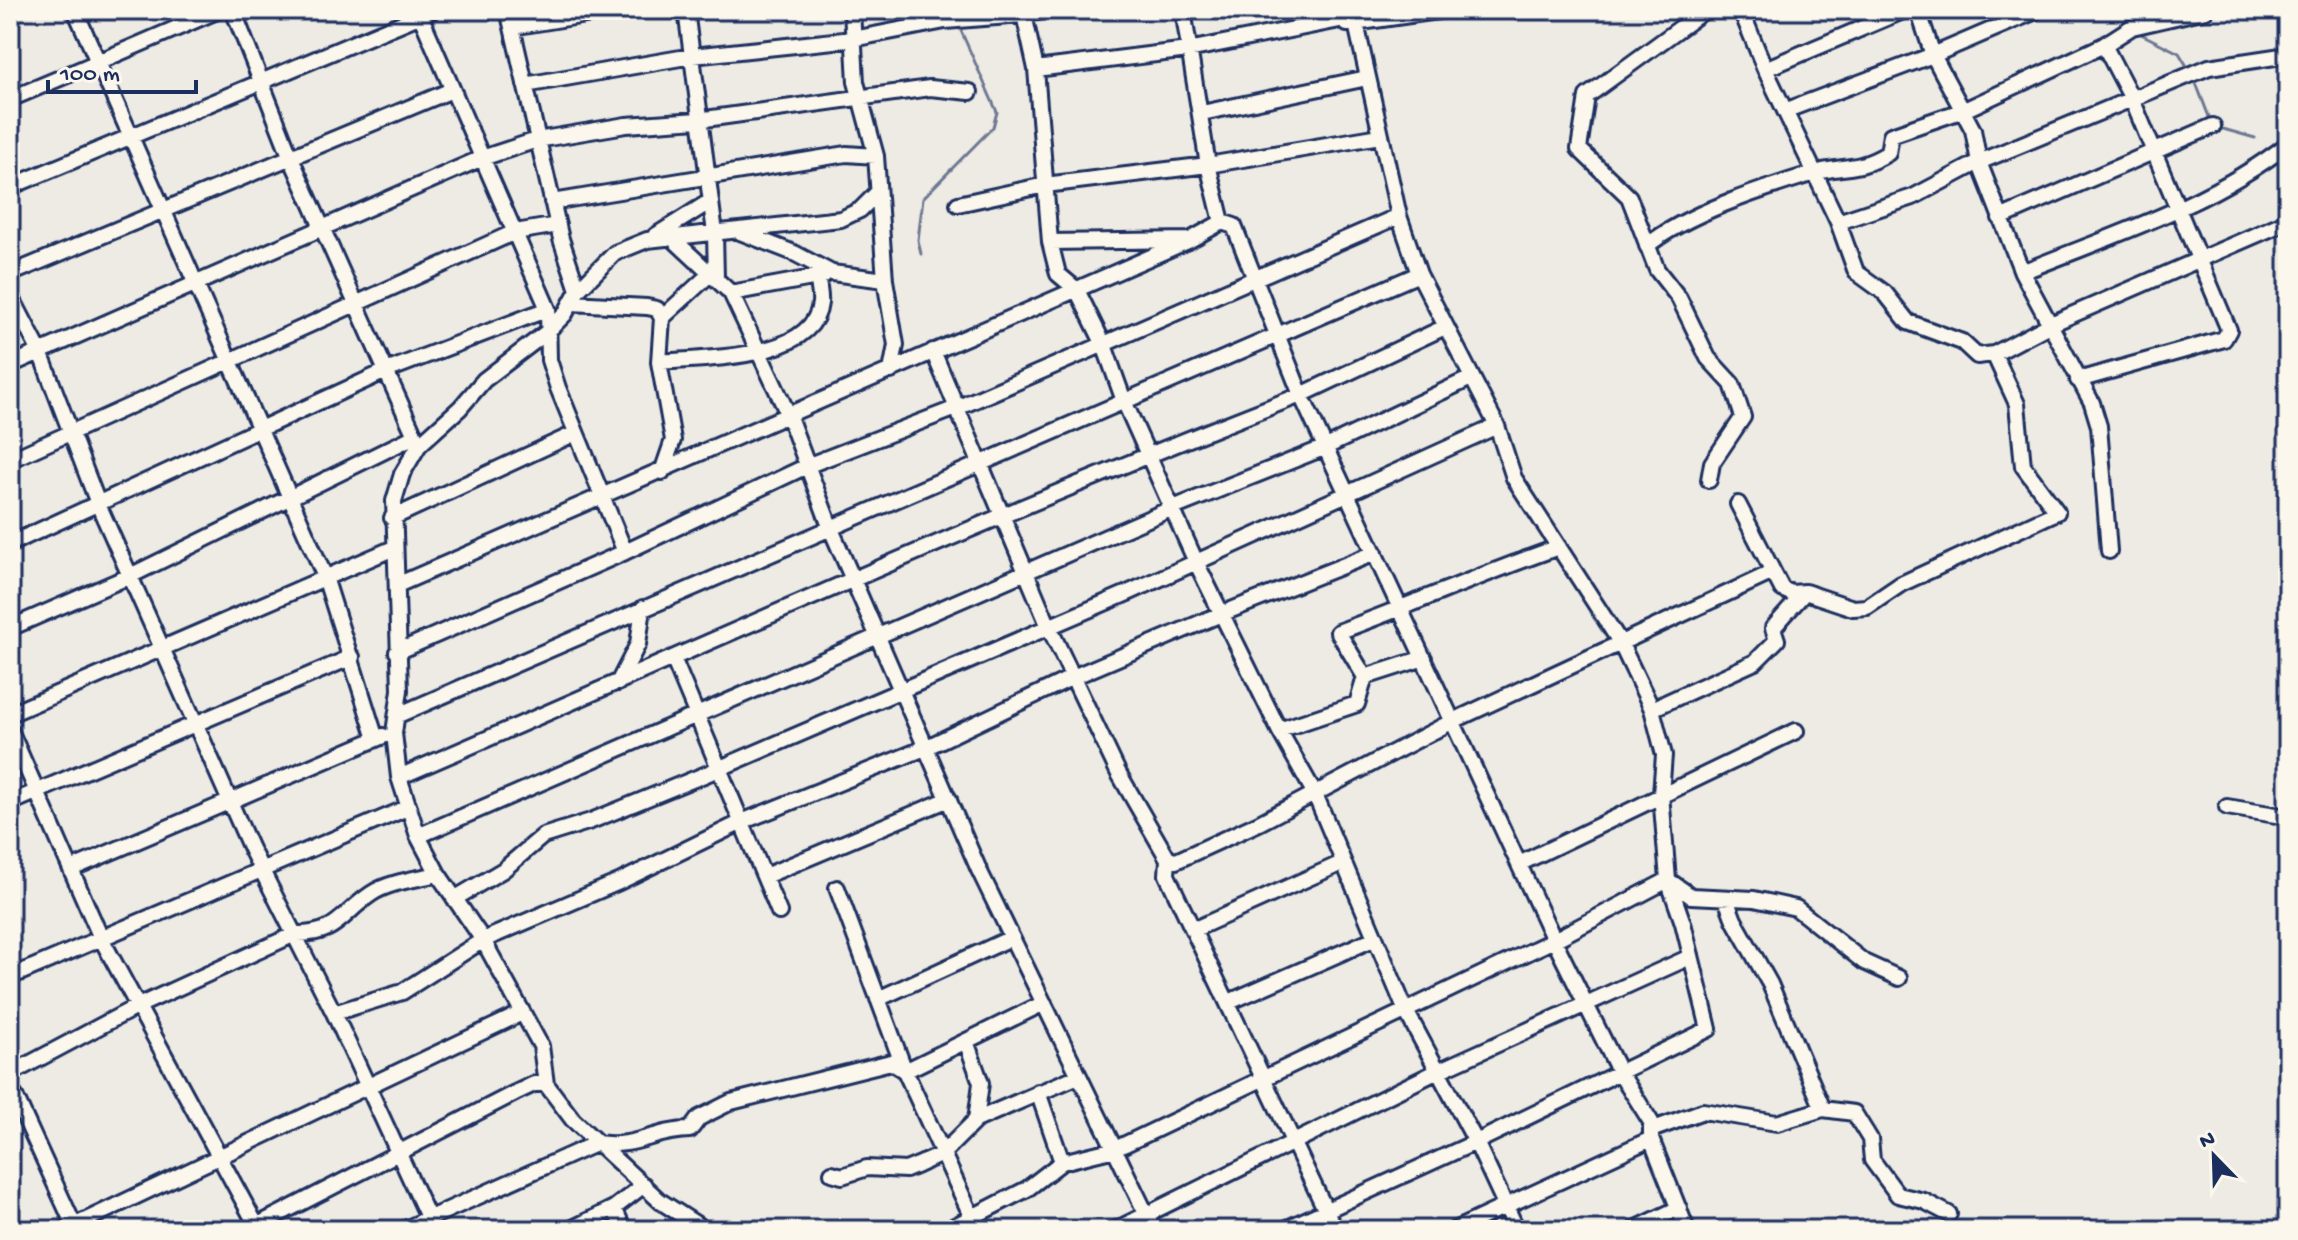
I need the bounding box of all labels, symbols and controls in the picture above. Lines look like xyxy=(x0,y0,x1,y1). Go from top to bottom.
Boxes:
scale bar xyxy=(48,44,196,94)
text: 100 m xyxy=(59,61,120,90)
north arrow xyxy=(2174,1116,2254,1196)
text: N xyxy=(2196,1126,2219,1156)

